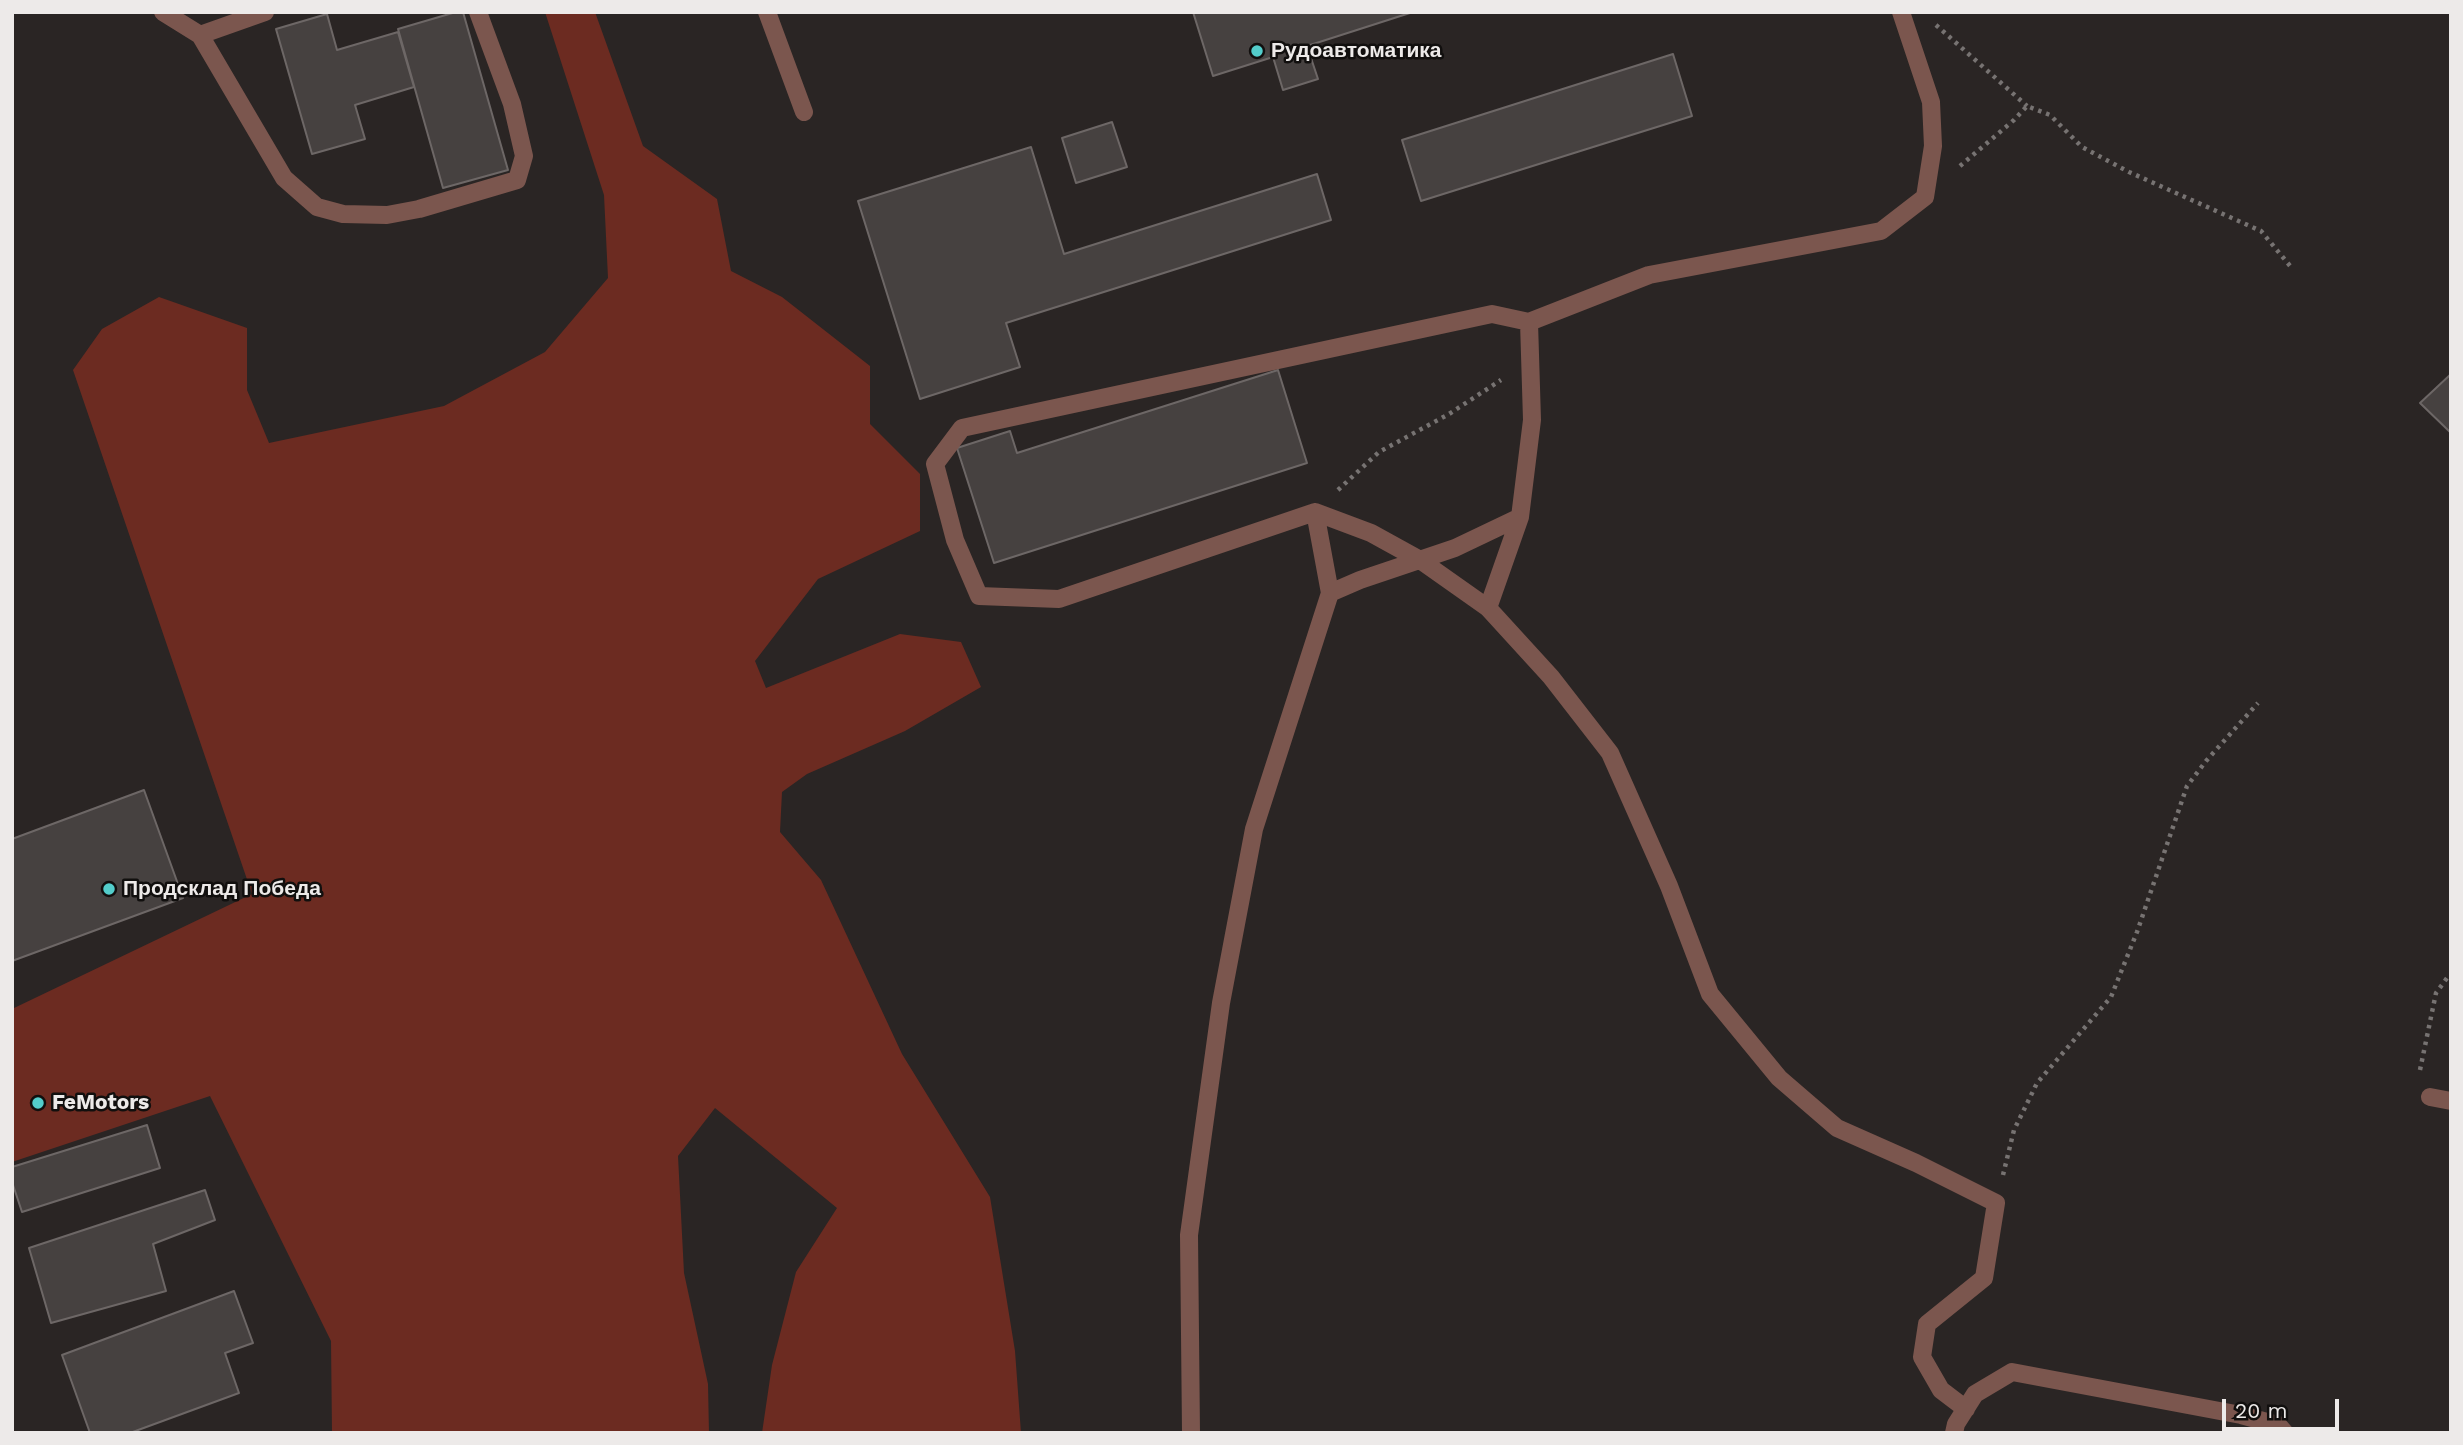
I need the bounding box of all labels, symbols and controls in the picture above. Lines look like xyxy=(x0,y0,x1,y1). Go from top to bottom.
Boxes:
place label: Рудоавтоматика xyxy=(1271,38,1442,64)
marker: Рудоавтоматика xyxy=(1249,43,1265,59)
place label: Продсклад Победа xyxy=(123,876,321,902)
marker: Продсклад Победа xyxy=(101,881,117,897)
place label: FeMotors xyxy=(52,1090,149,1116)
marker: FeMotors xyxy=(30,1095,46,1111)
scale bar xyxy=(2225,1386,2342,1430)
text: 20 m xyxy=(2235,1398,2287,1423)

